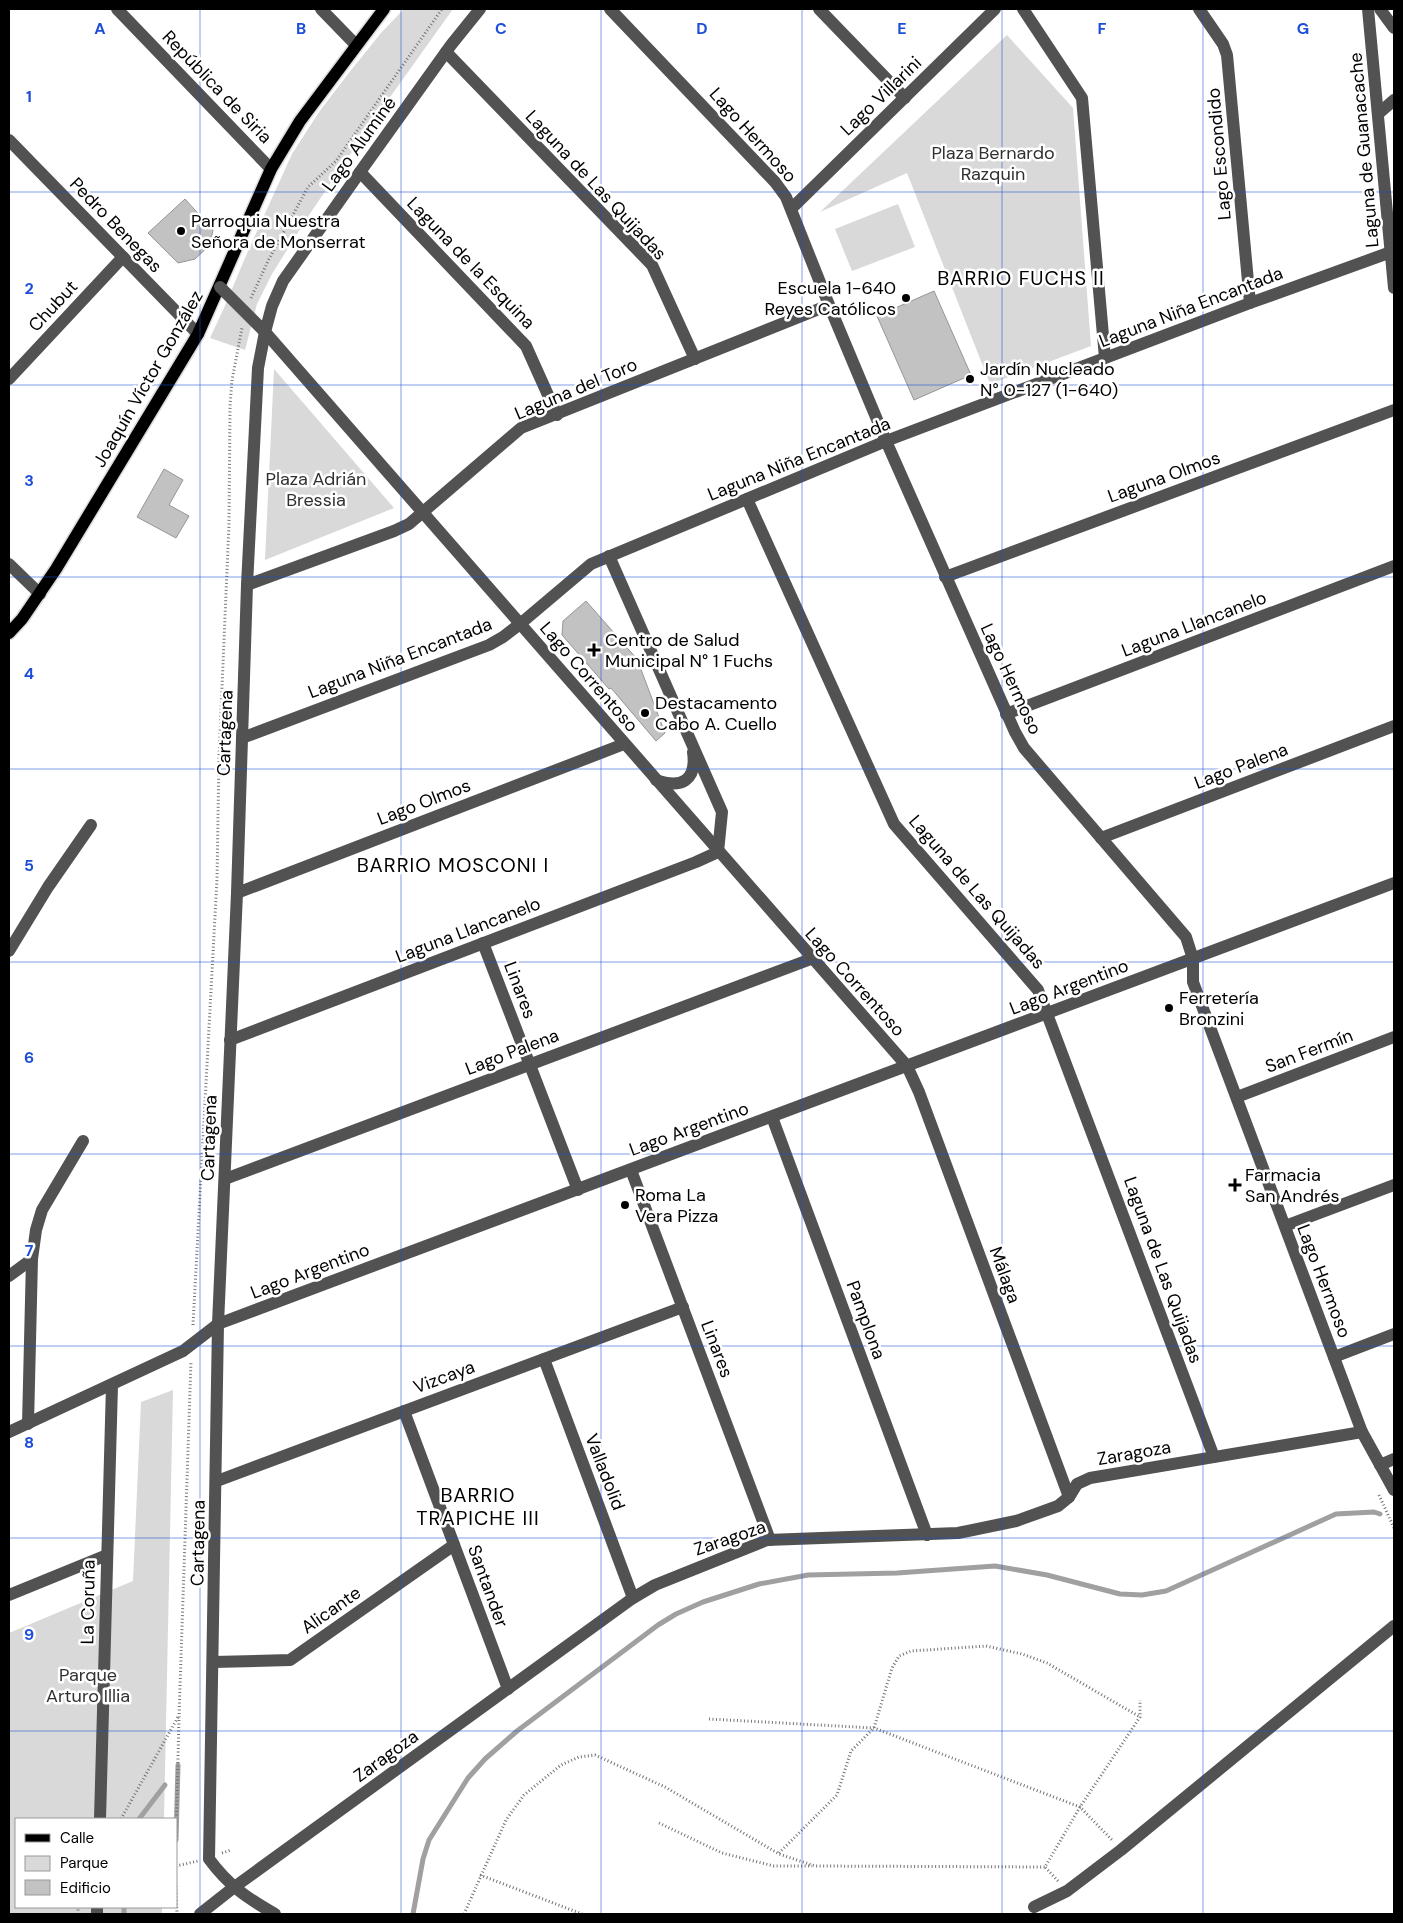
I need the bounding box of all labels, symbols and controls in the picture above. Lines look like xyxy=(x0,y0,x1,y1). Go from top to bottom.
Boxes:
text: A xyxy=(94,18,106,39)
text: B xyxy=(296,18,306,39)
text: C xyxy=(495,18,507,39)
text: D xyxy=(696,18,708,39)
text: E xyxy=(897,18,907,39)
text: F xyxy=(1098,18,1107,39)
text: G xyxy=(1297,18,1309,39)
street label: República de Siria xyxy=(157,25,277,149)
street label: Lago Villarini xyxy=(835,51,927,141)
street label: Laguna de Guanacache xyxy=(1344,51,1384,249)
street label: Lago Hermoso xyxy=(704,82,802,188)
text: 1 xyxy=(26,86,32,107)
street label: Lago Escondido xyxy=(1201,87,1237,221)
street label: Lago Aluminé xyxy=(316,92,402,196)
street label: Laguna de Las Quijadas xyxy=(520,105,672,265)
park label: Plaza Bernardo Razquin xyxy=(931,141,1055,186)
street label: Pedro Benegas xyxy=(64,172,168,278)
street label: Laguna de la Esquina xyxy=(402,192,540,334)
place label: Parroquia Nuestra Señora de Monserrat xyxy=(191,209,366,254)
marker: Parroquia Nuestra Señora de Monserrat xyxy=(175,225,187,237)
street label: Laguna Niña Encantada xyxy=(1096,261,1286,353)
district label: BARRIO FUCHS II xyxy=(937,265,1105,291)
street label: Chubut xyxy=(23,275,83,337)
place label: Escuela 1-640 Reyes Católicos xyxy=(765,276,896,321)
text: 2 xyxy=(24,278,34,299)
street label: Joaquín Víctor González xyxy=(88,286,208,472)
marker: Escuela 1-640 Reyes Católicos xyxy=(900,292,912,304)
street label: Laguna del Toro xyxy=(511,352,641,426)
place label: Jardín Nucleado N° 0-127 (1-640) xyxy=(980,357,1118,402)
marker: Jardín Nucleado N° 0-127 (1-640) xyxy=(964,373,976,385)
street label: Laguna Niña Encantada xyxy=(704,411,894,507)
street label: Laguna Olmos xyxy=(1104,446,1224,508)
park label: Plaza Adrián Bressia xyxy=(266,467,366,512)
text: 3 xyxy=(24,470,34,491)
street label: Laguna Llancanelo xyxy=(1118,585,1270,663)
street label: Laguna Niña Encantada xyxy=(305,612,495,704)
street label: Lago Correntoso xyxy=(534,617,644,737)
street label: Lago Hermoso xyxy=(975,620,1047,738)
place label: Centro de Salud Municipal N° 1 Fuchs xyxy=(605,628,773,673)
marker: Centro de Salud Municipal N° 1 Fuchs xyxy=(587,643,601,657)
text: 4 xyxy=(24,663,34,684)
street label: Cartagena xyxy=(212,689,238,777)
place label: Destacamento Cabo A. Cuello xyxy=(655,691,777,736)
marker: Destacamento Cabo A. Cuello xyxy=(639,707,651,719)
street label: Lago Palena xyxy=(1191,737,1291,795)
street label: Lago Olmos xyxy=(374,773,474,831)
street label: Laguna de Las Quijadas xyxy=(903,810,1051,974)
district label: BARRIO MOSCONI I xyxy=(357,852,549,878)
text: 5 xyxy=(24,855,34,876)
street label: Laguna Llancanelo xyxy=(392,891,544,969)
street label: Lago Correntoso xyxy=(800,922,910,1042)
street label: Lago Argentino xyxy=(1006,953,1132,1021)
street label: Linares xyxy=(498,958,542,1022)
place label: Ferretería Bronzini xyxy=(1179,986,1259,1031)
marker: Ferretería Bronzini xyxy=(1163,1002,1175,1014)
street label: Lago Palena xyxy=(462,1023,562,1081)
street label: San Fermín xyxy=(1262,1023,1356,1079)
text: 6 xyxy=(24,1047,34,1068)
street label: Cartagena xyxy=(196,1094,222,1182)
street label: Lago Argentino xyxy=(626,1096,752,1162)
place label: Farmacia San Andrés xyxy=(1245,1163,1340,1208)
street label: Laguna de Las Quijadas xyxy=(1118,1173,1208,1367)
marker: Farmacia San Andrés xyxy=(1229,1179,1241,1191)
place label: Roma La Vera Pizza xyxy=(635,1183,718,1228)
marker: Roma La Vera Pizza xyxy=(619,1199,631,1211)
street label: Lago Hermoso xyxy=(1291,1221,1357,1341)
street label: Lago Argentino xyxy=(247,1237,373,1305)
text: 7 xyxy=(25,1240,34,1261)
street label: Málaga xyxy=(984,1243,1026,1307)
street label: Pamplona xyxy=(841,1277,891,1363)
street label: Linares xyxy=(695,1317,739,1381)
street label: Vizcaya xyxy=(410,1355,478,1399)
street label: Valladolid xyxy=(579,1430,631,1514)
text: 8 xyxy=(24,1432,34,1453)
street label: Zaragoza xyxy=(1095,1435,1173,1471)
district label: BARRIO TRAPICHE III xyxy=(416,1482,540,1531)
street label: Cartagena xyxy=(185,1500,211,1586)
street label: Zaragoza xyxy=(691,1515,769,1561)
street label: Santander xyxy=(462,1542,514,1631)
street label: La Coruña xyxy=(75,1559,101,1645)
street label: Alicante xyxy=(296,1581,366,1639)
text: 9 xyxy=(24,1624,34,1645)
park label: Parque Arturo Illia xyxy=(46,1663,130,1708)
street label: Zaragoza xyxy=(349,1724,423,1788)
legend xyxy=(15,1818,178,1908)
text: Calle xyxy=(60,1828,94,1848)
text: Parque xyxy=(60,1853,108,1873)
text: Edificio xyxy=(60,1878,111,1898)

